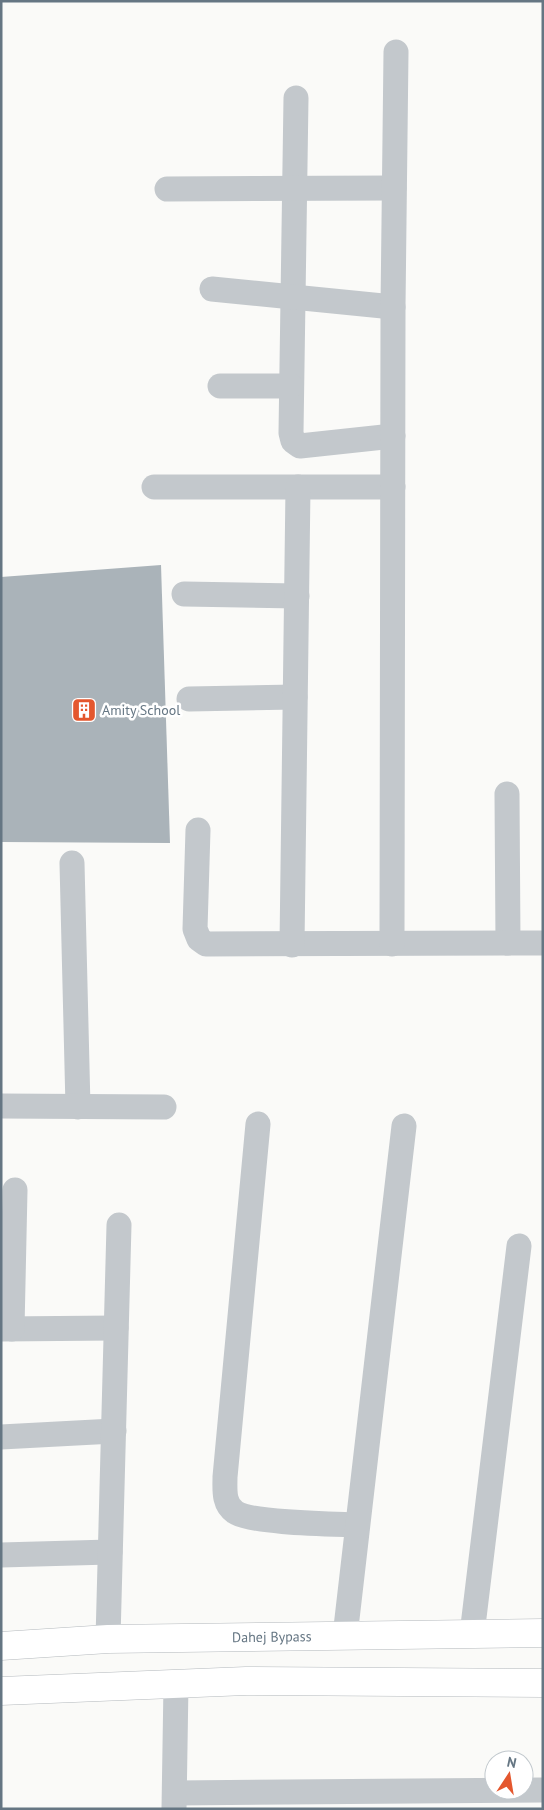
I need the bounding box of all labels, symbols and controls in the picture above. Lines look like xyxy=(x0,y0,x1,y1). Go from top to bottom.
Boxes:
building icon: Amity School xyxy=(71,697,97,723)
place label: Amity School xyxy=(102,701,180,719)
street label: Dahej Bypass xyxy=(232,1627,312,1646)
north arrow xyxy=(484,1750,534,1800)
text: N xyxy=(505,1753,518,1772)

